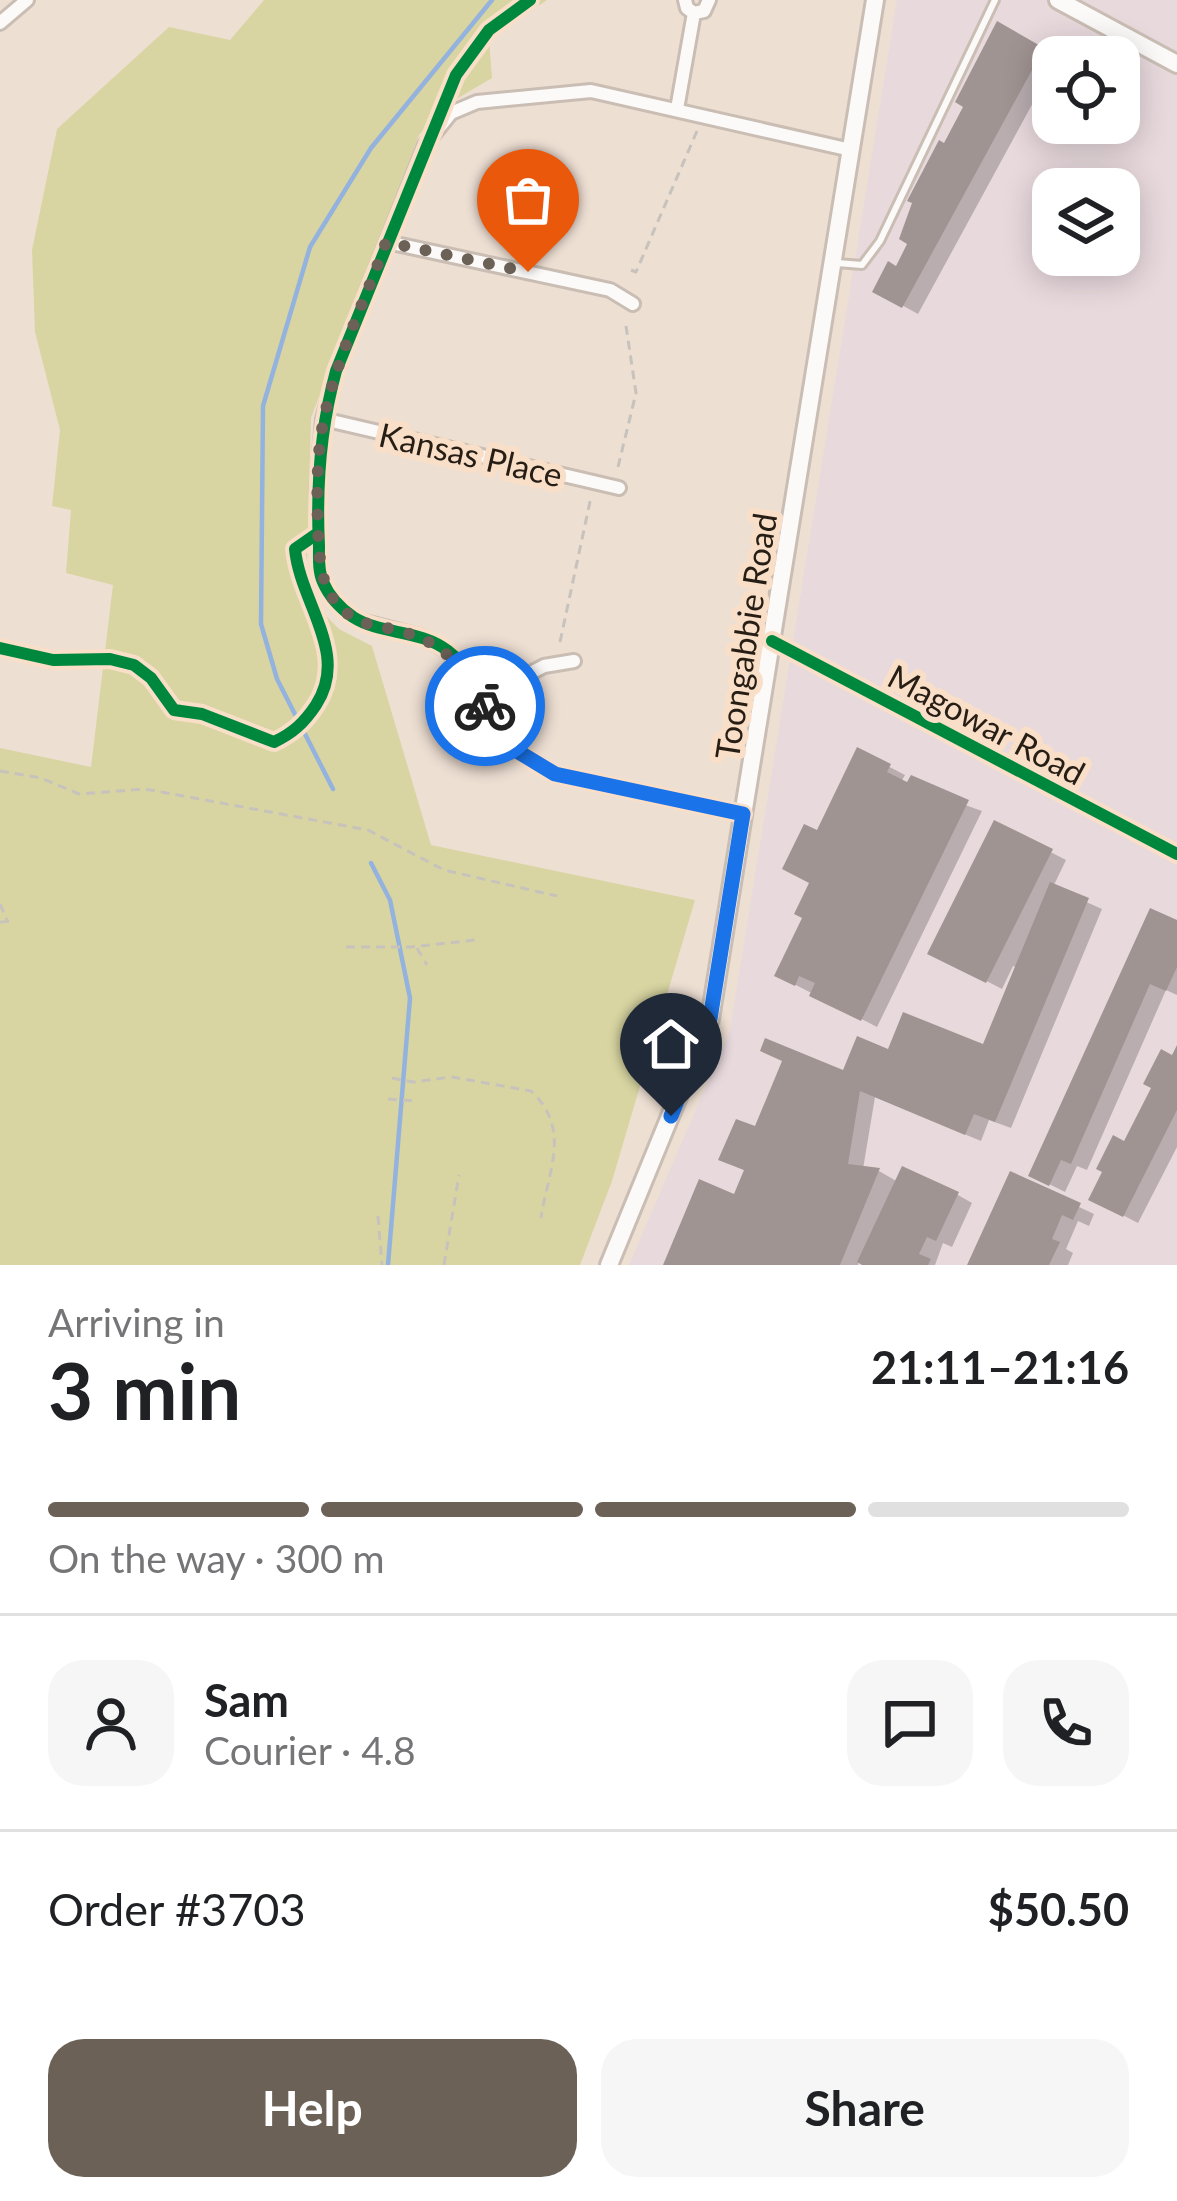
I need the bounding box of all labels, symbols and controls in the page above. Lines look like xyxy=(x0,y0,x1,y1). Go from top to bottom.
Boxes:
map controls xyxy=(1032,36,1140,276)
button: locate xyxy=(1032,36,1140,144)
pin xyxy=(477,149,579,272)
icon: bag xyxy=(495,167,561,233)
button: layers xyxy=(1032,168,1140,276)
street label: Kansas Place xyxy=(375,414,567,494)
street label: Toongabbie Road xyxy=(706,510,784,762)
courier xyxy=(425,646,545,766)
street label: Magowar Road xyxy=(882,655,1092,793)
icon: bike xyxy=(452,673,518,739)
pin xyxy=(620,993,722,1116)
icon: home xyxy=(638,1011,704,1077)
text: Arriving in xyxy=(48,1299,225,1345)
text: 21:11–21:16 xyxy=(871,1340,1129,1394)
text: 3 min xyxy=(48,1343,241,1437)
text: On the way · 300 m xyxy=(48,1535,385,1581)
button: person xyxy=(48,1660,174,1786)
button: chat xyxy=(847,1660,973,1786)
button: phone xyxy=(1003,1660,1129,1786)
text: Sam xyxy=(204,1673,289,1727)
text: Courier · 4.8 xyxy=(204,1727,416,1773)
text: Order #3703 xyxy=(48,1882,306,1936)
text: $50.50 xyxy=(988,1882,1129,1936)
button: Help xyxy=(48,2039,577,2177)
button: Share xyxy=(601,2039,1129,2177)

